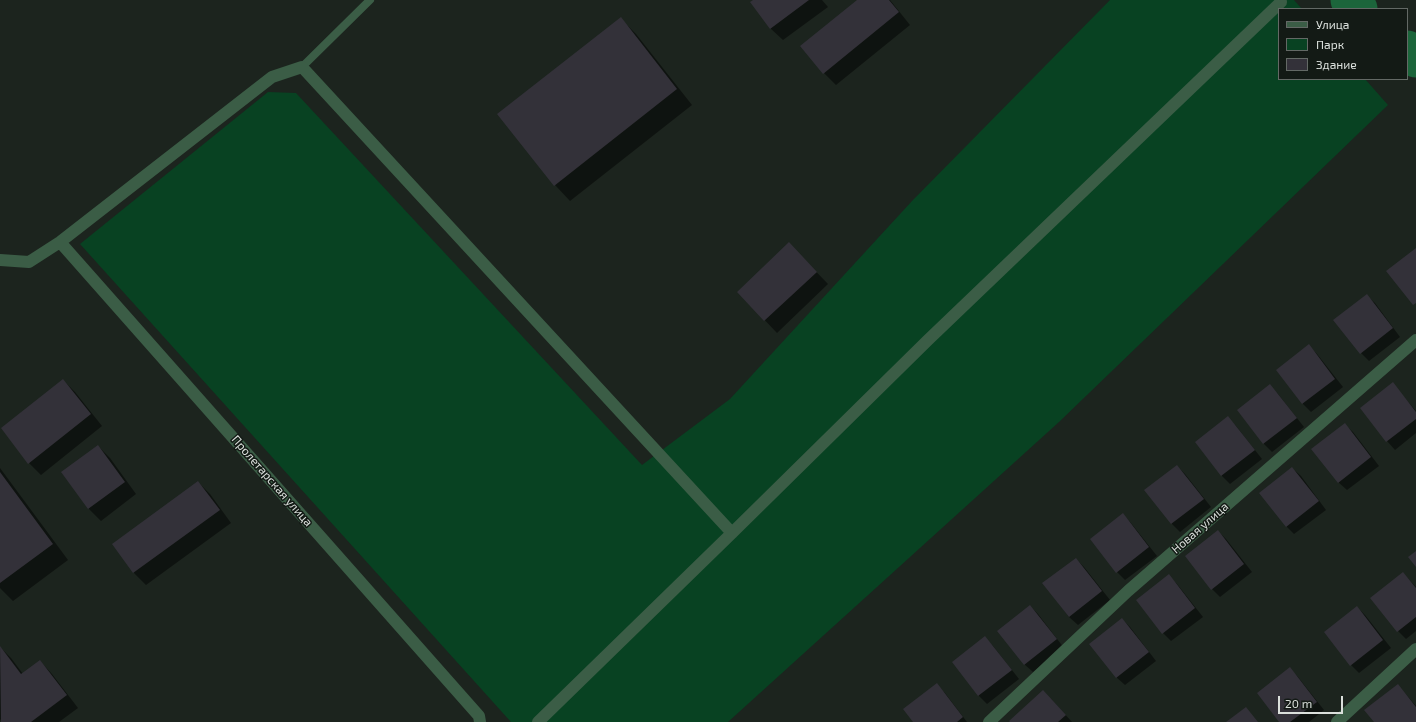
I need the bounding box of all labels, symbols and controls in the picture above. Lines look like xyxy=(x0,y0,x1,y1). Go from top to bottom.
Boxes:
legend xyxy=(1278,8,1408,80)
text: Улица xyxy=(1316,17,1349,31)
text: Парк xyxy=(1316,37,1344,51)
text: Здание xyxy=(1316,57,1357,71)
street label: Пролетарская улица xyxy=(229,433,315,529)
street label: Новая улица xyxy=(1169,499,1231,557)
scale bar xyxy=(1280,688,1345,714)
text: 20 m xyxy=(1285,696,1312,710)

